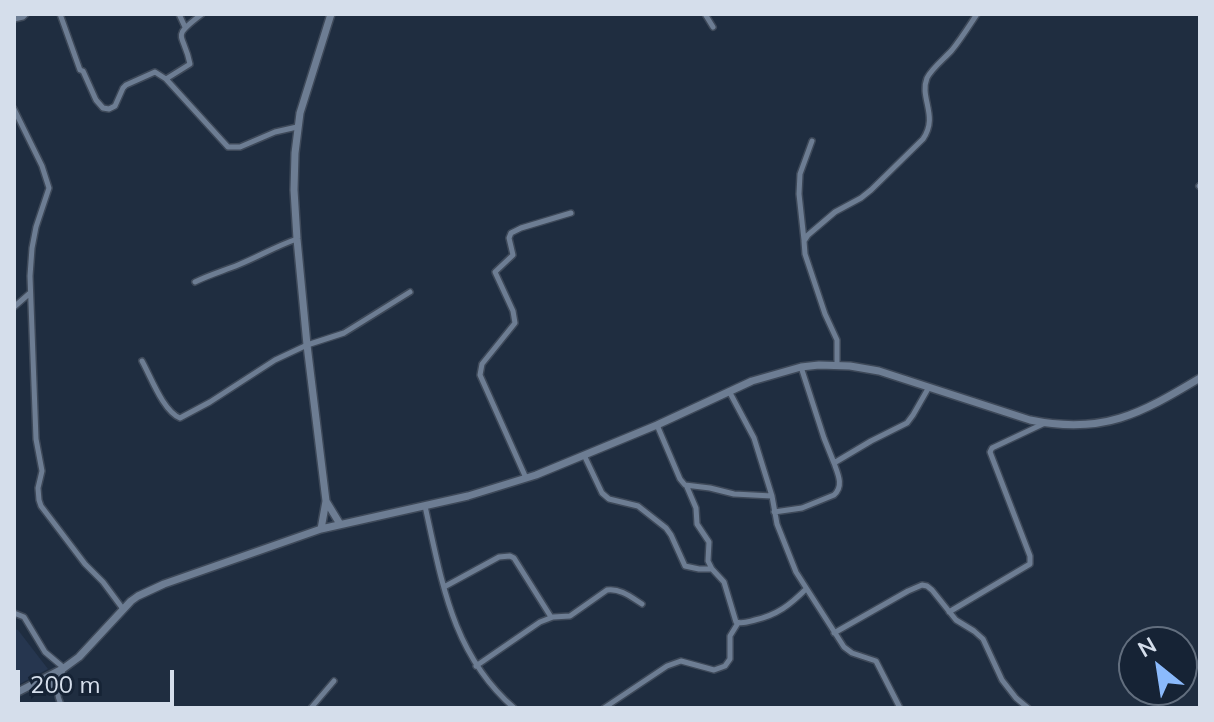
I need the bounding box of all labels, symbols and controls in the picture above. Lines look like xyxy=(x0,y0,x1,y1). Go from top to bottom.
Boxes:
north arrow xyxy=(1118,626,1198,706)
text: N xyxy=(1133,631,1161,663)
scale bar xyxy=(20,654,178,704)
text: 200 m xyxy=(30,669,101,699)

